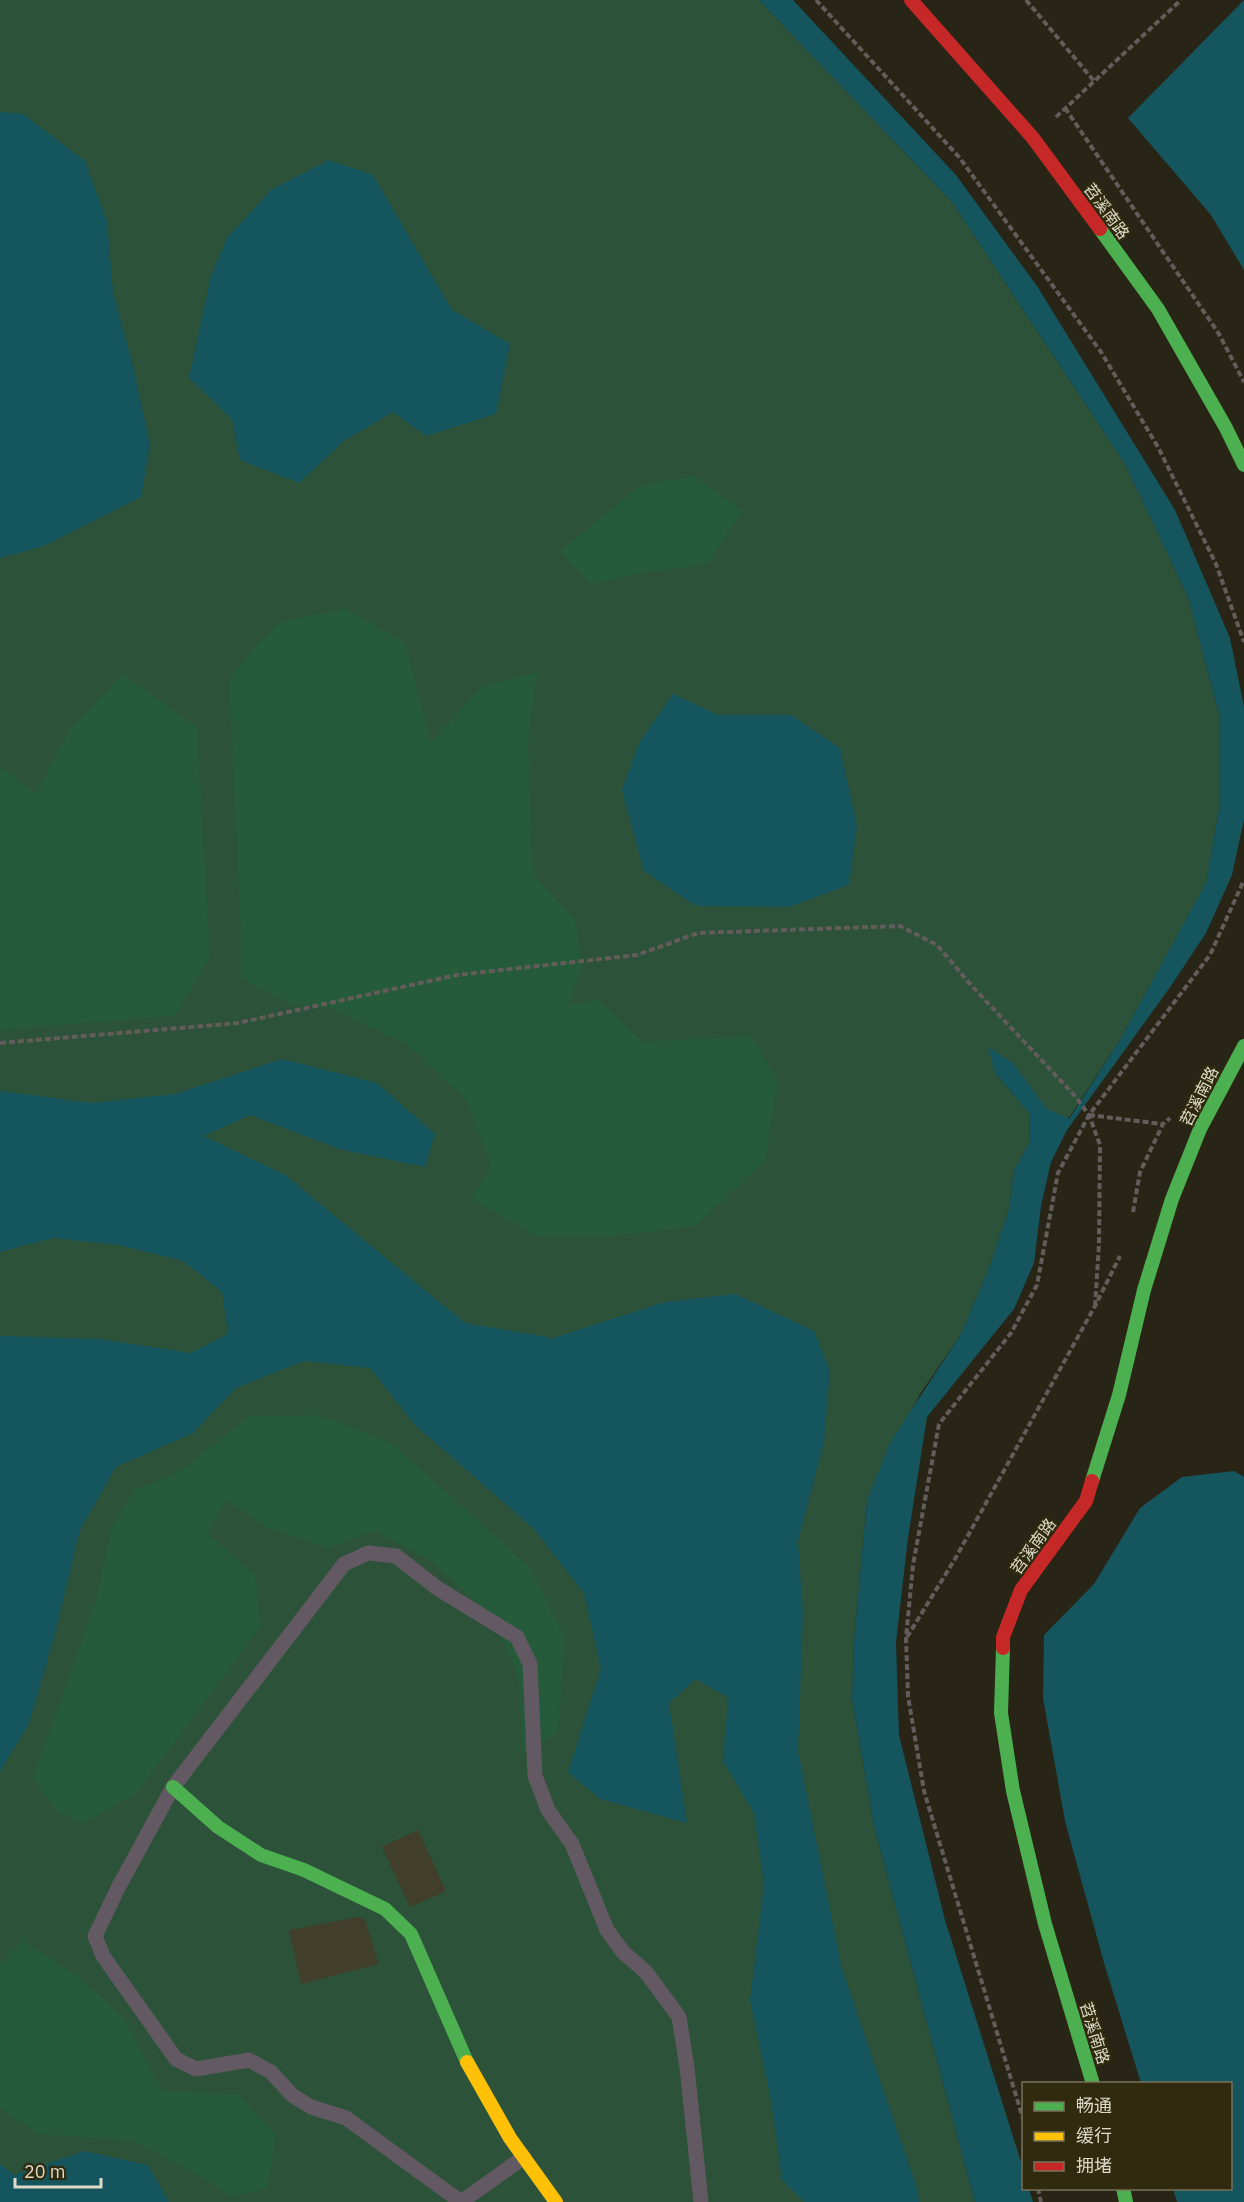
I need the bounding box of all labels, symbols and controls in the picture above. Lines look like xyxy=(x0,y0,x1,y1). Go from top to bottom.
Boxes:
street label: 苕溪南路 xyxy=(1080,179,1134,243)
street label: 苕溪南路 xyxy=(1176,1063,1222,1129)
street label: 苕溪南路 xyxy=(1006,1514,1060,1578)
street label: 苕溪南路 xyxy=(1076,1999,1114,2067)
legend xyxy=(1022,2082,1232,2190)
text: 畅通 xyxy=(1076,2094,1112,2117)
text: 缓行 xyxy=(1076,2124,1112,2147)
scale bar xyxy=(15,2151,100,2189)
text: 拥堵 xyxy=(1076,2154,1112,2177)
text: 20 m xyxy=(24,2160,66,2183)

